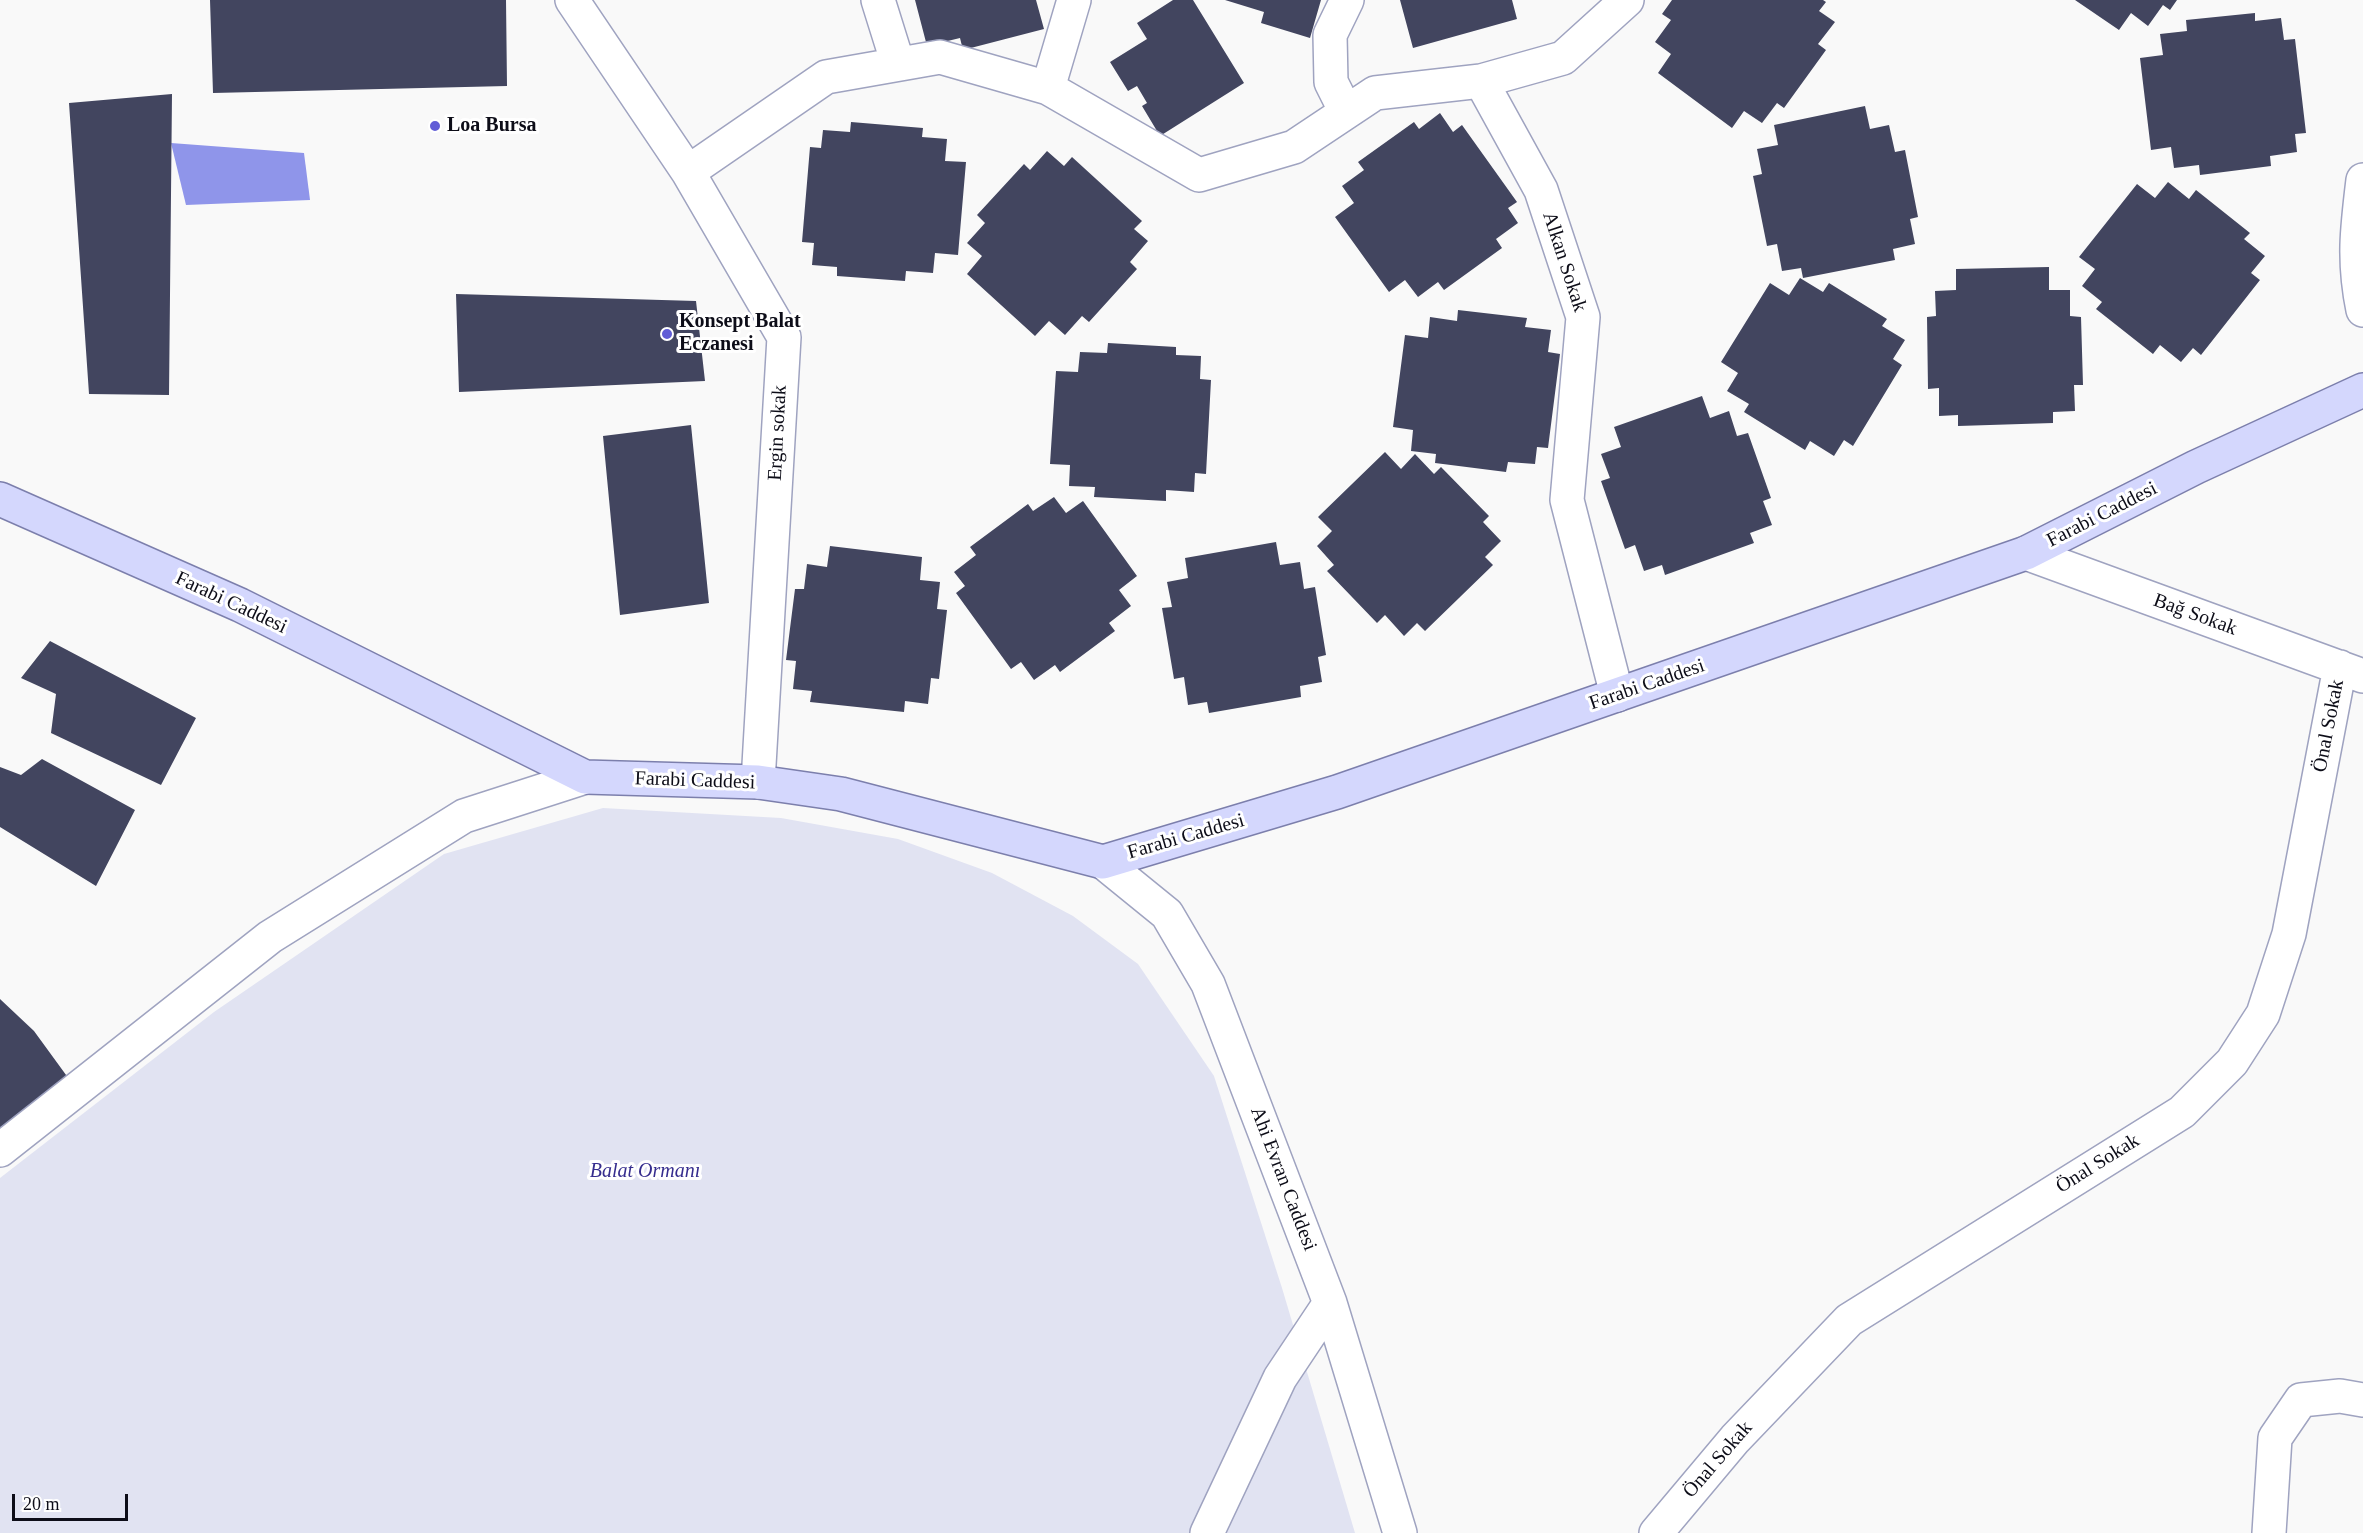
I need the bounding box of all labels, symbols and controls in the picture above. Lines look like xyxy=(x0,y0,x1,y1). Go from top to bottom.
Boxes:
place label: Loa Bursa xyxy=(447,114,536,138)
marker: Loa Bursa xyxy=(428,119,442,133)
street label: Alkan Sokak xyxy=(1537,209,1591,315)
place label: Konsept Balat Eczanesi xyxy=(679,310,801,357)
marker: Konsept Balat Eczanesi xyxy=(660,327,674,341)
street label: Ergin sokak xyxy=(764,385,792,481)
street label: Farabi Caddesi xyxy=(2043,477,2161,553)
street label: Farabi Caddesi xyxy=(171,567,291,639)
street label: Bağ Sokak xyxy=(2150,589,2240,641)
street label: Farabi Caddesi xyxy=(1586,654,1708,716)
street label: Önal Sokak xyxy=(2308,678,2350,774)
street label: Farabi Caddesi xyxy=(634,767,756,795)
street label: Farabi Caddesi xyxy=(1125,809,1247,865)
street label: Ahi Evran Caddesi xyxy=(1245,1104,1321,1254)
street label: Önal Sokak xyxy=(2052,1129,2144,1199)
park label: Balat Ormanı xyxy=(590,1160,700,1184)
street label: Önal Sokak xyxy=(1678,1417,1758,1503)
scale bar xyxy=(15,1482,130,1520)
text: 20 m xyxy=(23,1494,60,1514)

